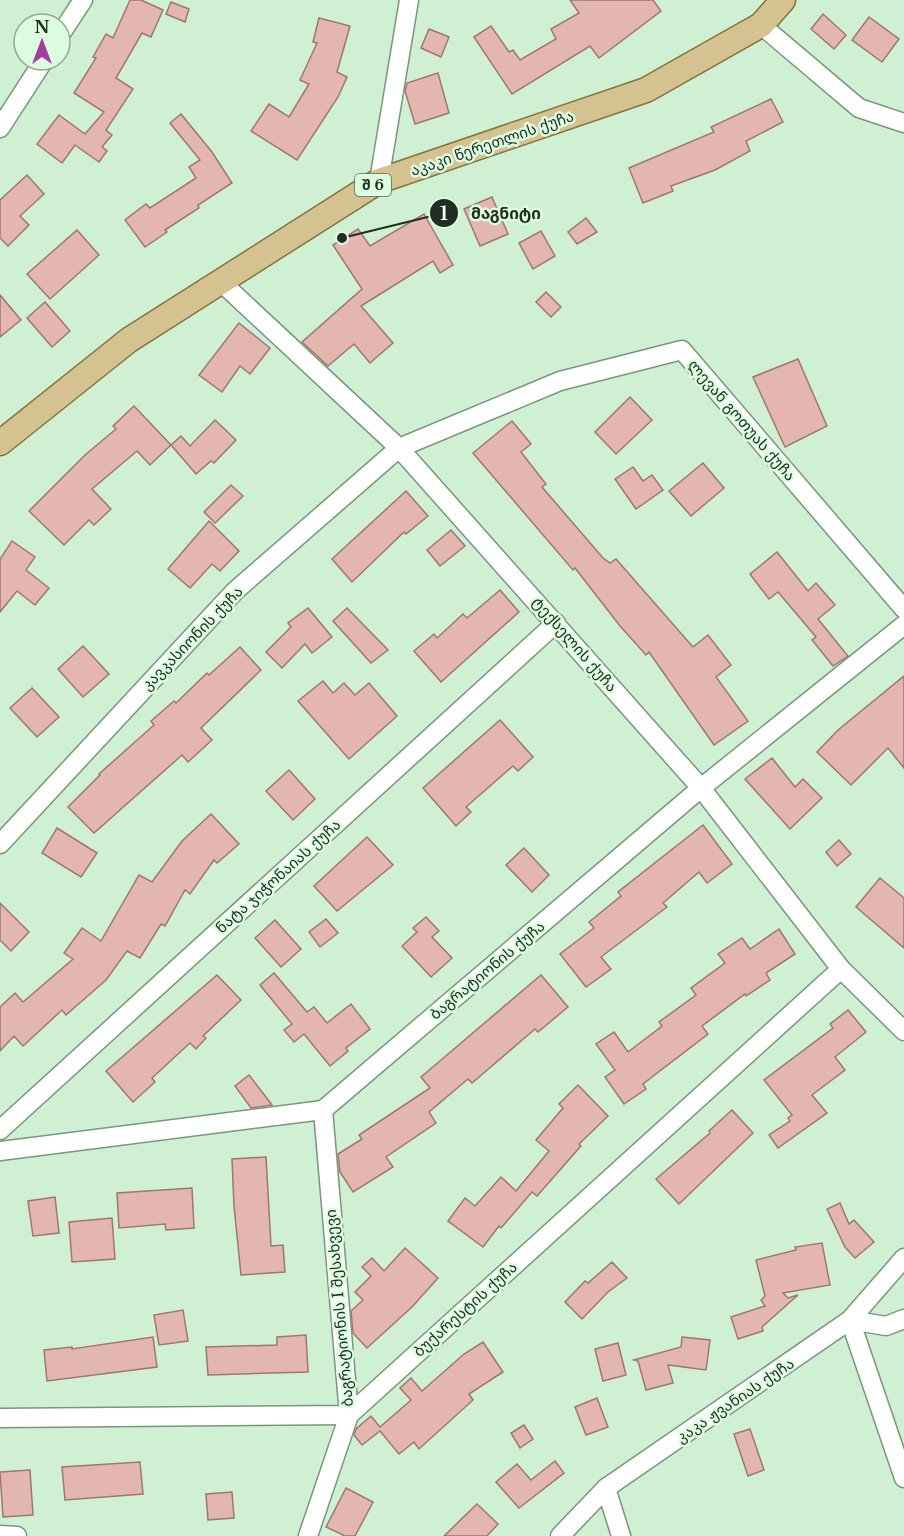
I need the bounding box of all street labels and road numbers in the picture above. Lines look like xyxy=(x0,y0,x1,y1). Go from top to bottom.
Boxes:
street label: აკაკი წერეთლის ქუჩა xyxy=(408,106,576,180)
road number: შ 6 xyxy=(355,174,391,196)
street label: ლევან გოთუას ქუჩა xyxy=(684,356,800,484)
street label: კავკასიონის ქუჩა xyxy=(137,582,247,694)
street label: ტექსელის ქუჩა xyxy=(528,592,622,696)
street label: ნატა ჯიჭონაიას ქუჩა xyxy=(212,815,344,937)
street label: ბაგრატიონის ქუჩა xyxy=(426,916,548,1024)
street label: ბაგრატიონის I შესახვევი xyxy=(321,1208,357,1408)
street label: ბუქარესტის ქუჩა xyxy=(409,1257,521,1361)
street label: კაკა ჟვანიას ქუჩა xyxy=(672,1354,798,1446)

